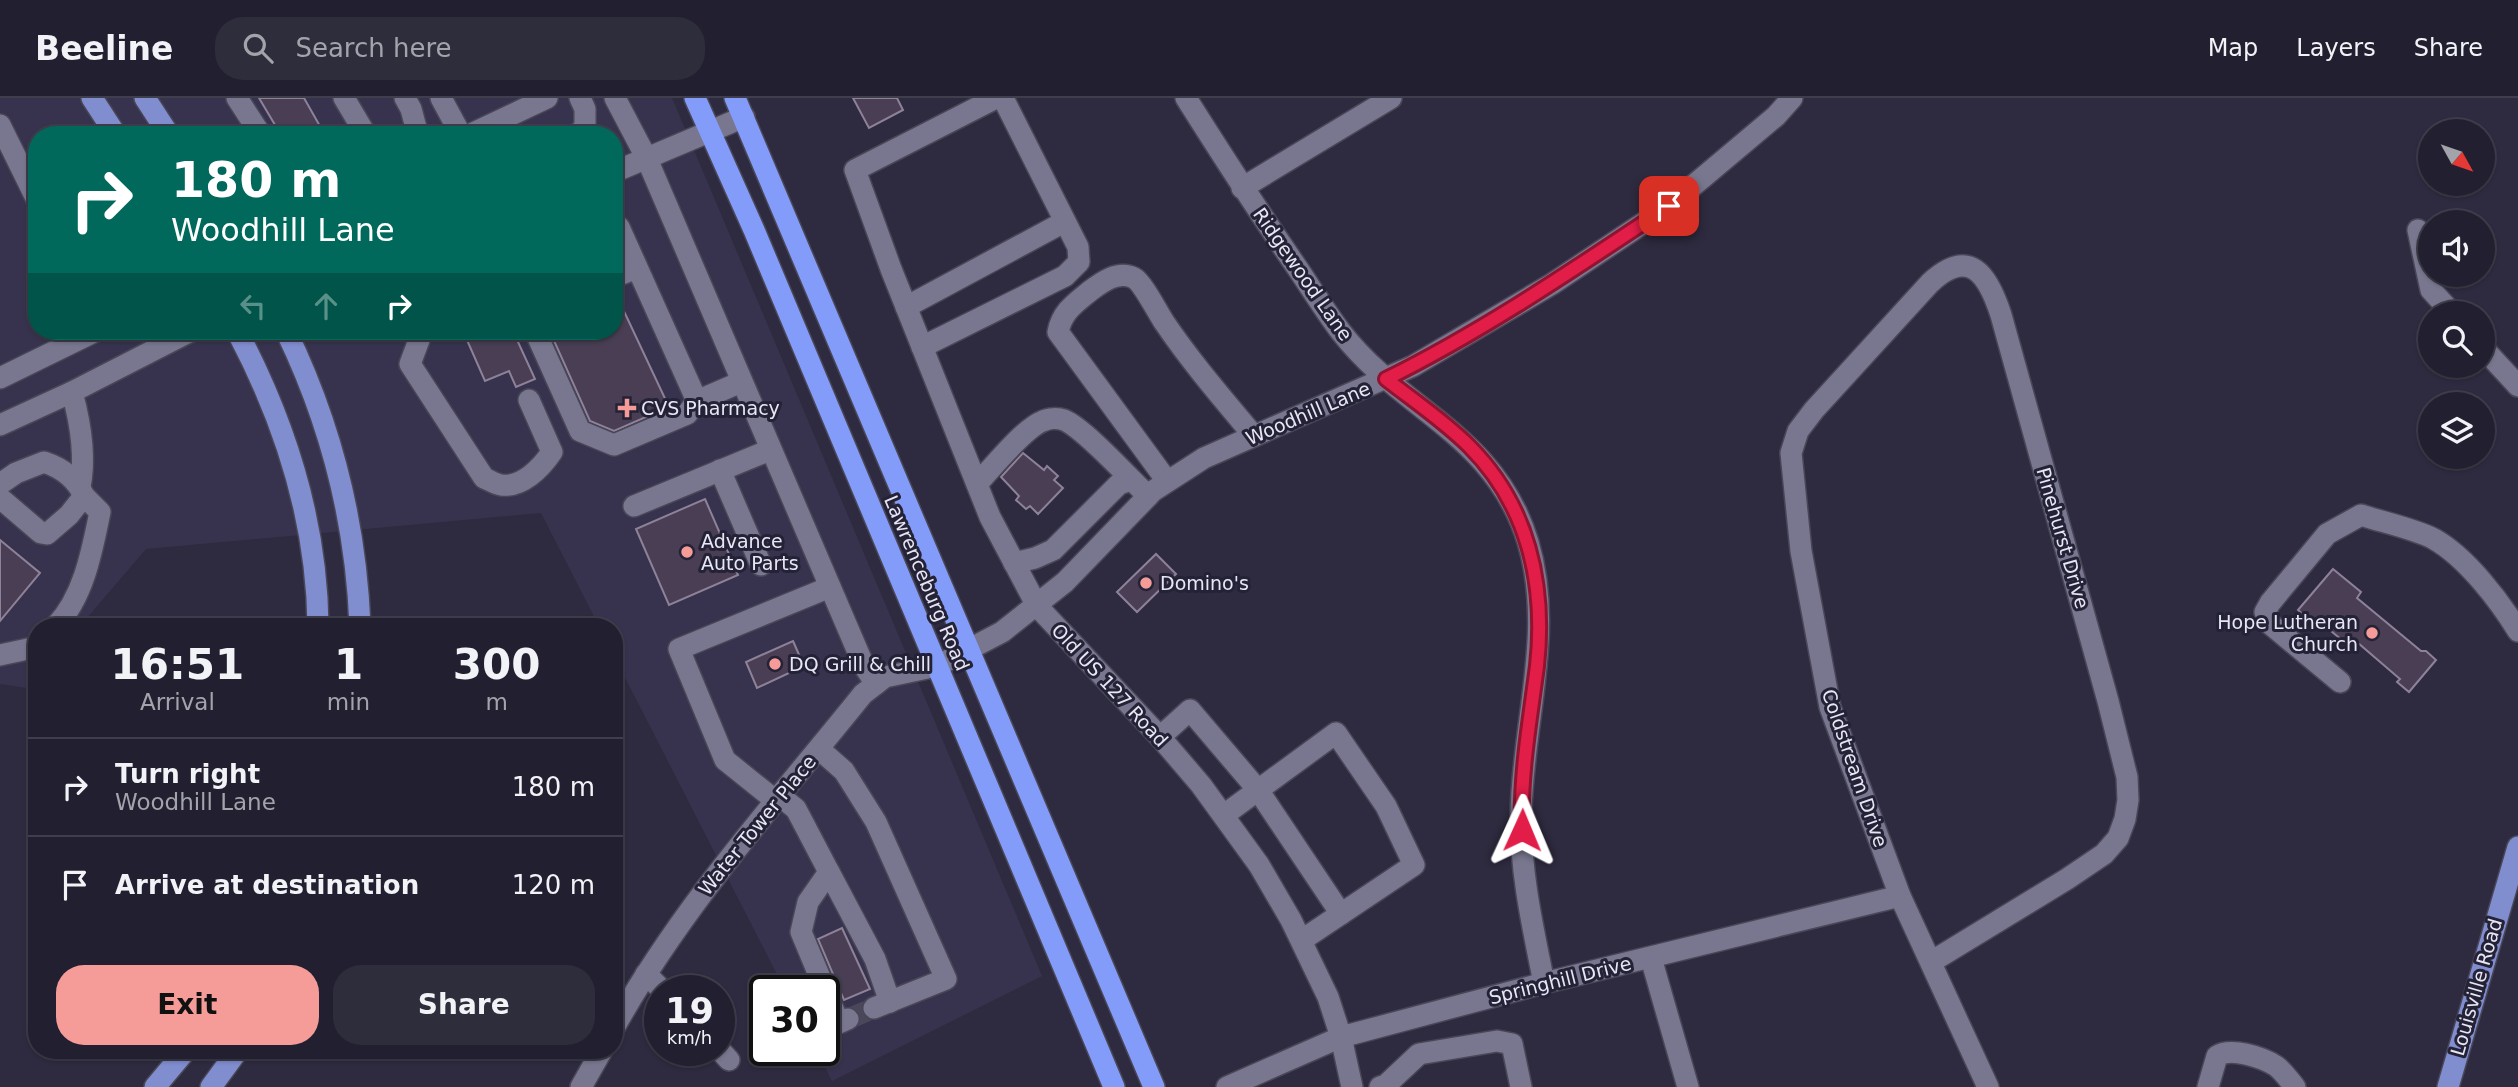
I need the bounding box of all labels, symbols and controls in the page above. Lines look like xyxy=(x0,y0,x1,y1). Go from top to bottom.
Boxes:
search box xyxy=(215,17,705,80)
text: Beeline xyxy=(35,29,173,68)
icon: search xyxy=(239,29,277,67)
text: Search here xyxy=(295,33,452,63)
text: Map xyxy=(2208,34,2258,62)
text: Layers xyxy=(2296,34,2376,62)
text: Share xyxy=(2414,34,2483,62)
north arrow xyxy=(2418,119,2496,196)
map controls xyxy=(2418,119,2495,469)
text: 180 m xyxy=(171,152,341,209)
icon: right xyxy=(56,154,147,245)
pin xyxy=(1639,176,1699,236)
icon: arrive xyxy=(1650,187,1688,225)
street label: Ridgewood Lane xyxy=(1249,203,1357,345)
button: sound xyxy=(2418,210,2495,287)
text: Woodhill Lane xyxy=(171,211,395,249)
icon: left xyxy=(234,287,272,325)
icon: ahead xyxy=(307,287,345,325)
icon: right xyxy=(380,287,418,325)
button: search xyxy=(2418,301,2495,378)
street label: Woodhill Lane xyxy=(1243,377,1373,449)
button: layers xyxy=(2418,392,2495,469)
place label: CVS Pharmacy xyxy=(641,397,780,419)
marker: CVS Pharmacy xyxy=(619,400,635,416)
street label: Pinehurst Drive xyxy=(2032,465,2094,611)
street label: Lawrenceburg Road xyxy=(880,492,974,674)
place label: Advance Auto Parts xyxy=(701,530,799,574)
marker: Advance Auto Parts xyxy=(679,544,695,560)
place label: Domino's xyxy=(1160,572,1249,594)
marker: Domino's xyxy=(1138,575,1154,591)
place label: Hope Lutheran Church xyxy=(2217,611,2358,655)
street label: Old US 127 Road xyxy=(1047,619,1173,751)
marker: Hope Lutheran Church xyxy=(2364,625,2380,641)
text: 16:51 xyxy=(111,640,244,689)
text: 1 xyxy=(334,640,363,689)
text: 300 xyxy=(453,640,540,689)
place label: DQ Grill & Chill xyxy=(789,653,931,675)
marker: DQ Grill & Chill xyxy=(767,656,783,672)
street label: Coldstream Drive xyxy=(1818,686,1892,850)
text: Arrival xyxy=(140,689,215,715)
text: min xyxy=(327,689,370,715)
text: m xyxy=(485,689,508,715)
street label: Water Tower Place xyxy=(694,751,820,899)
text: Turn right xyxy=(115,759,260,789)
icon: right xyxy=(56,768,94,806)
text: 180 m xyxy=(512,772,595,802)
text: Woodhill Lane xyxy=(115,789,276,815)
position arrow xyxy=(1485,793,1559,867)
icon: arrive xyxy=(56,866,94,904)
text: Arrive at destination xyxy=(115,870,419,900)
text: 120 m xyxy=(512,870,595,900)
street label: Louisville Road xyxy=(2446,916,2506,1058)
street label: Springhill Drive xyxy=(1487,952,1633,1008)
button: Exit xyxy=(56,965,319,1045)
button: Share xyxy=(333,965,595,1045)
speed limit sign: 30 xyxy=(749,975,840,1066)
text: 19 xyxy=(665,991,714,1031)
text: km/h xyxy=(667,1027,712,1048)

